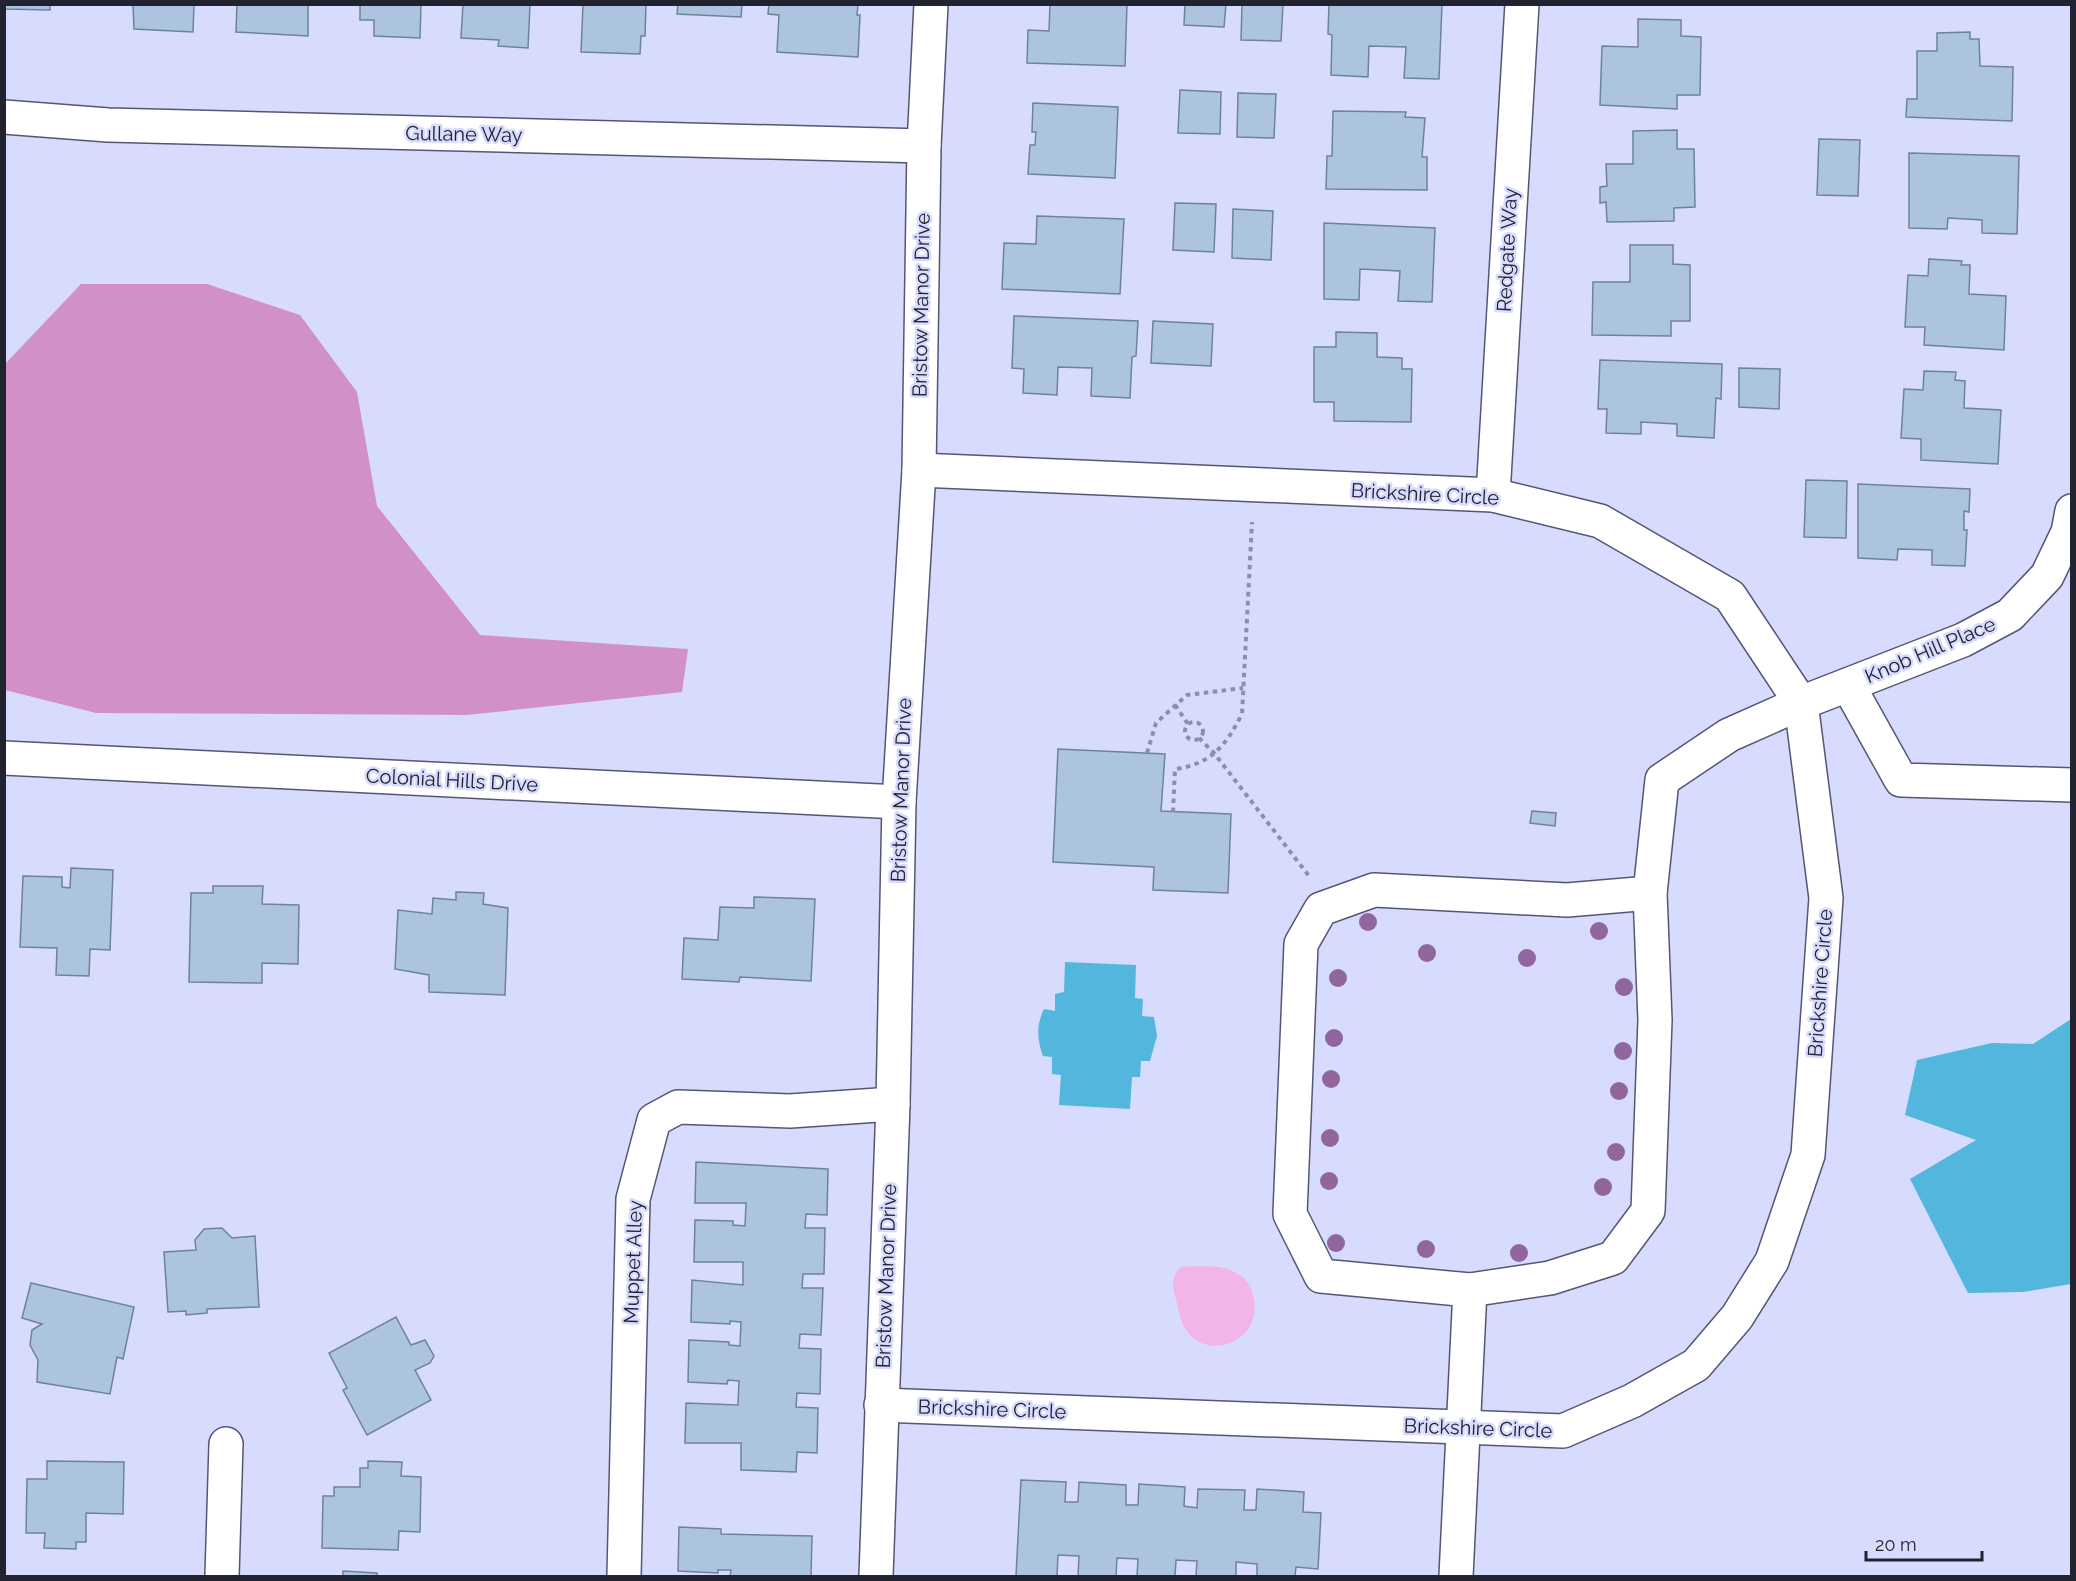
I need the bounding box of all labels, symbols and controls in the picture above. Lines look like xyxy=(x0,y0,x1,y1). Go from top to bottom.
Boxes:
street label: Gullane Way xyxy=(405,121,523,147)
street label: Redgate Way xyxy=(1492,187,1522,313)
street label: Bristow Manor Drive xyxy=(907,212,935,397)
street label: Brickshire Circle xyxy=(1350,478,1500,510)
street label: Knob Hill Place xyxy=(1861,612,1999,688)
street label: Bristow Manor Drive xyxy=(886,697,916,883)
street label: Colonial Hills Drive xyxy=(365,764,539,797)
street label: Brickshire Circle xyxy=(1803,908,1837,1058)
street label: Bristow Manor Drive xyxy=(871,1183,901,1369)
street label: Muppet Alley xyxy=(619,1200,647,1324)
street label: Brickshire Circle xyxy=(917,1394,1067,1424)
street label: Brickshire Circle xyxy=(1403,1413,1553,1443)
scale bar xyxy=(1866,1524,1982,1562)
text: 20 m xyxy=(1875,1534,1917,1555)

